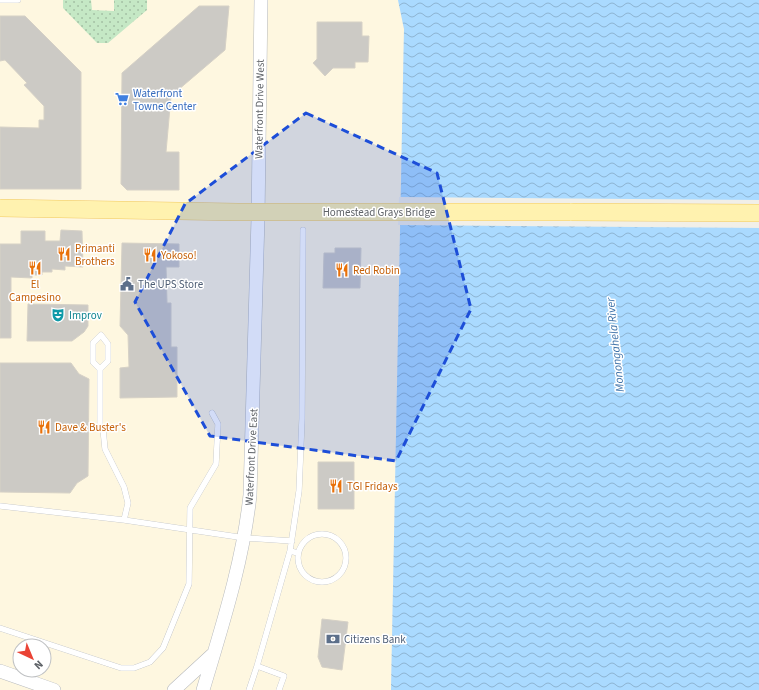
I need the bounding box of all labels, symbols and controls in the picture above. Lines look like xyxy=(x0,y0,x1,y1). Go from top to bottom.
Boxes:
street label: Waterfront Drive West xyxy=(251,59,268,159)
place label: Waterfront Towne Center xyxy=(133,86,196,114)
supermarket icon: Waterfront Towne Center xyxy=(114,91,130,107)
street label: Homestead Grays Bridge xyxy=(323,205,436,220)
place label: Primanti Brothers xyxy=(75,241,115,269)
restaurant icon: Primanti Brothers xyxy=(56,246,72,262)
restaurant icon: Yokoso! xyxy=(142,247,158,263)
place label: Yokoso! xyxy=(160,248,197,263)
restaurant icon: El Campesino xyxy=(27,260,43,276)
restaurant icon: Red Robin xyxy=(334,262,350,278)
place label: Red Robin xyxy=(353,263,400,278)
public building icon: The UPS Store xyxy=(119,276,135,292)
place label: El Campesino xyxy=(9,277,61,305)
place label: The UPS Store xyxy=(138,277,204,292)
water label: Monongahela River xyxy=(602,296,629,393)
theatre icon: Improv xyxy=(50,307,66,323)
place label: Improv xyxy=(69,308,102,323)
street label: Waterfront Drive East xyxy=(241,408,262,506)
restaurant icon: Dave & Buster's xyxy=(36,419,52,435)
place label: Dave & Buster's xyxy=(55,420,126,435)
restaurant icon: TGI Fridays xyxy=(328,478,344,494)
place label: TGI Fridays xyxy=(347,479,398,494)
bank icon: Citizens Bank xyxy=(325,631,341,647)
place label: Citizens Bank xyxy=(344,632,406,647)
north arrow xyxy=(12,638,52,678)
text: N xyxy=(31,657,46,673)

